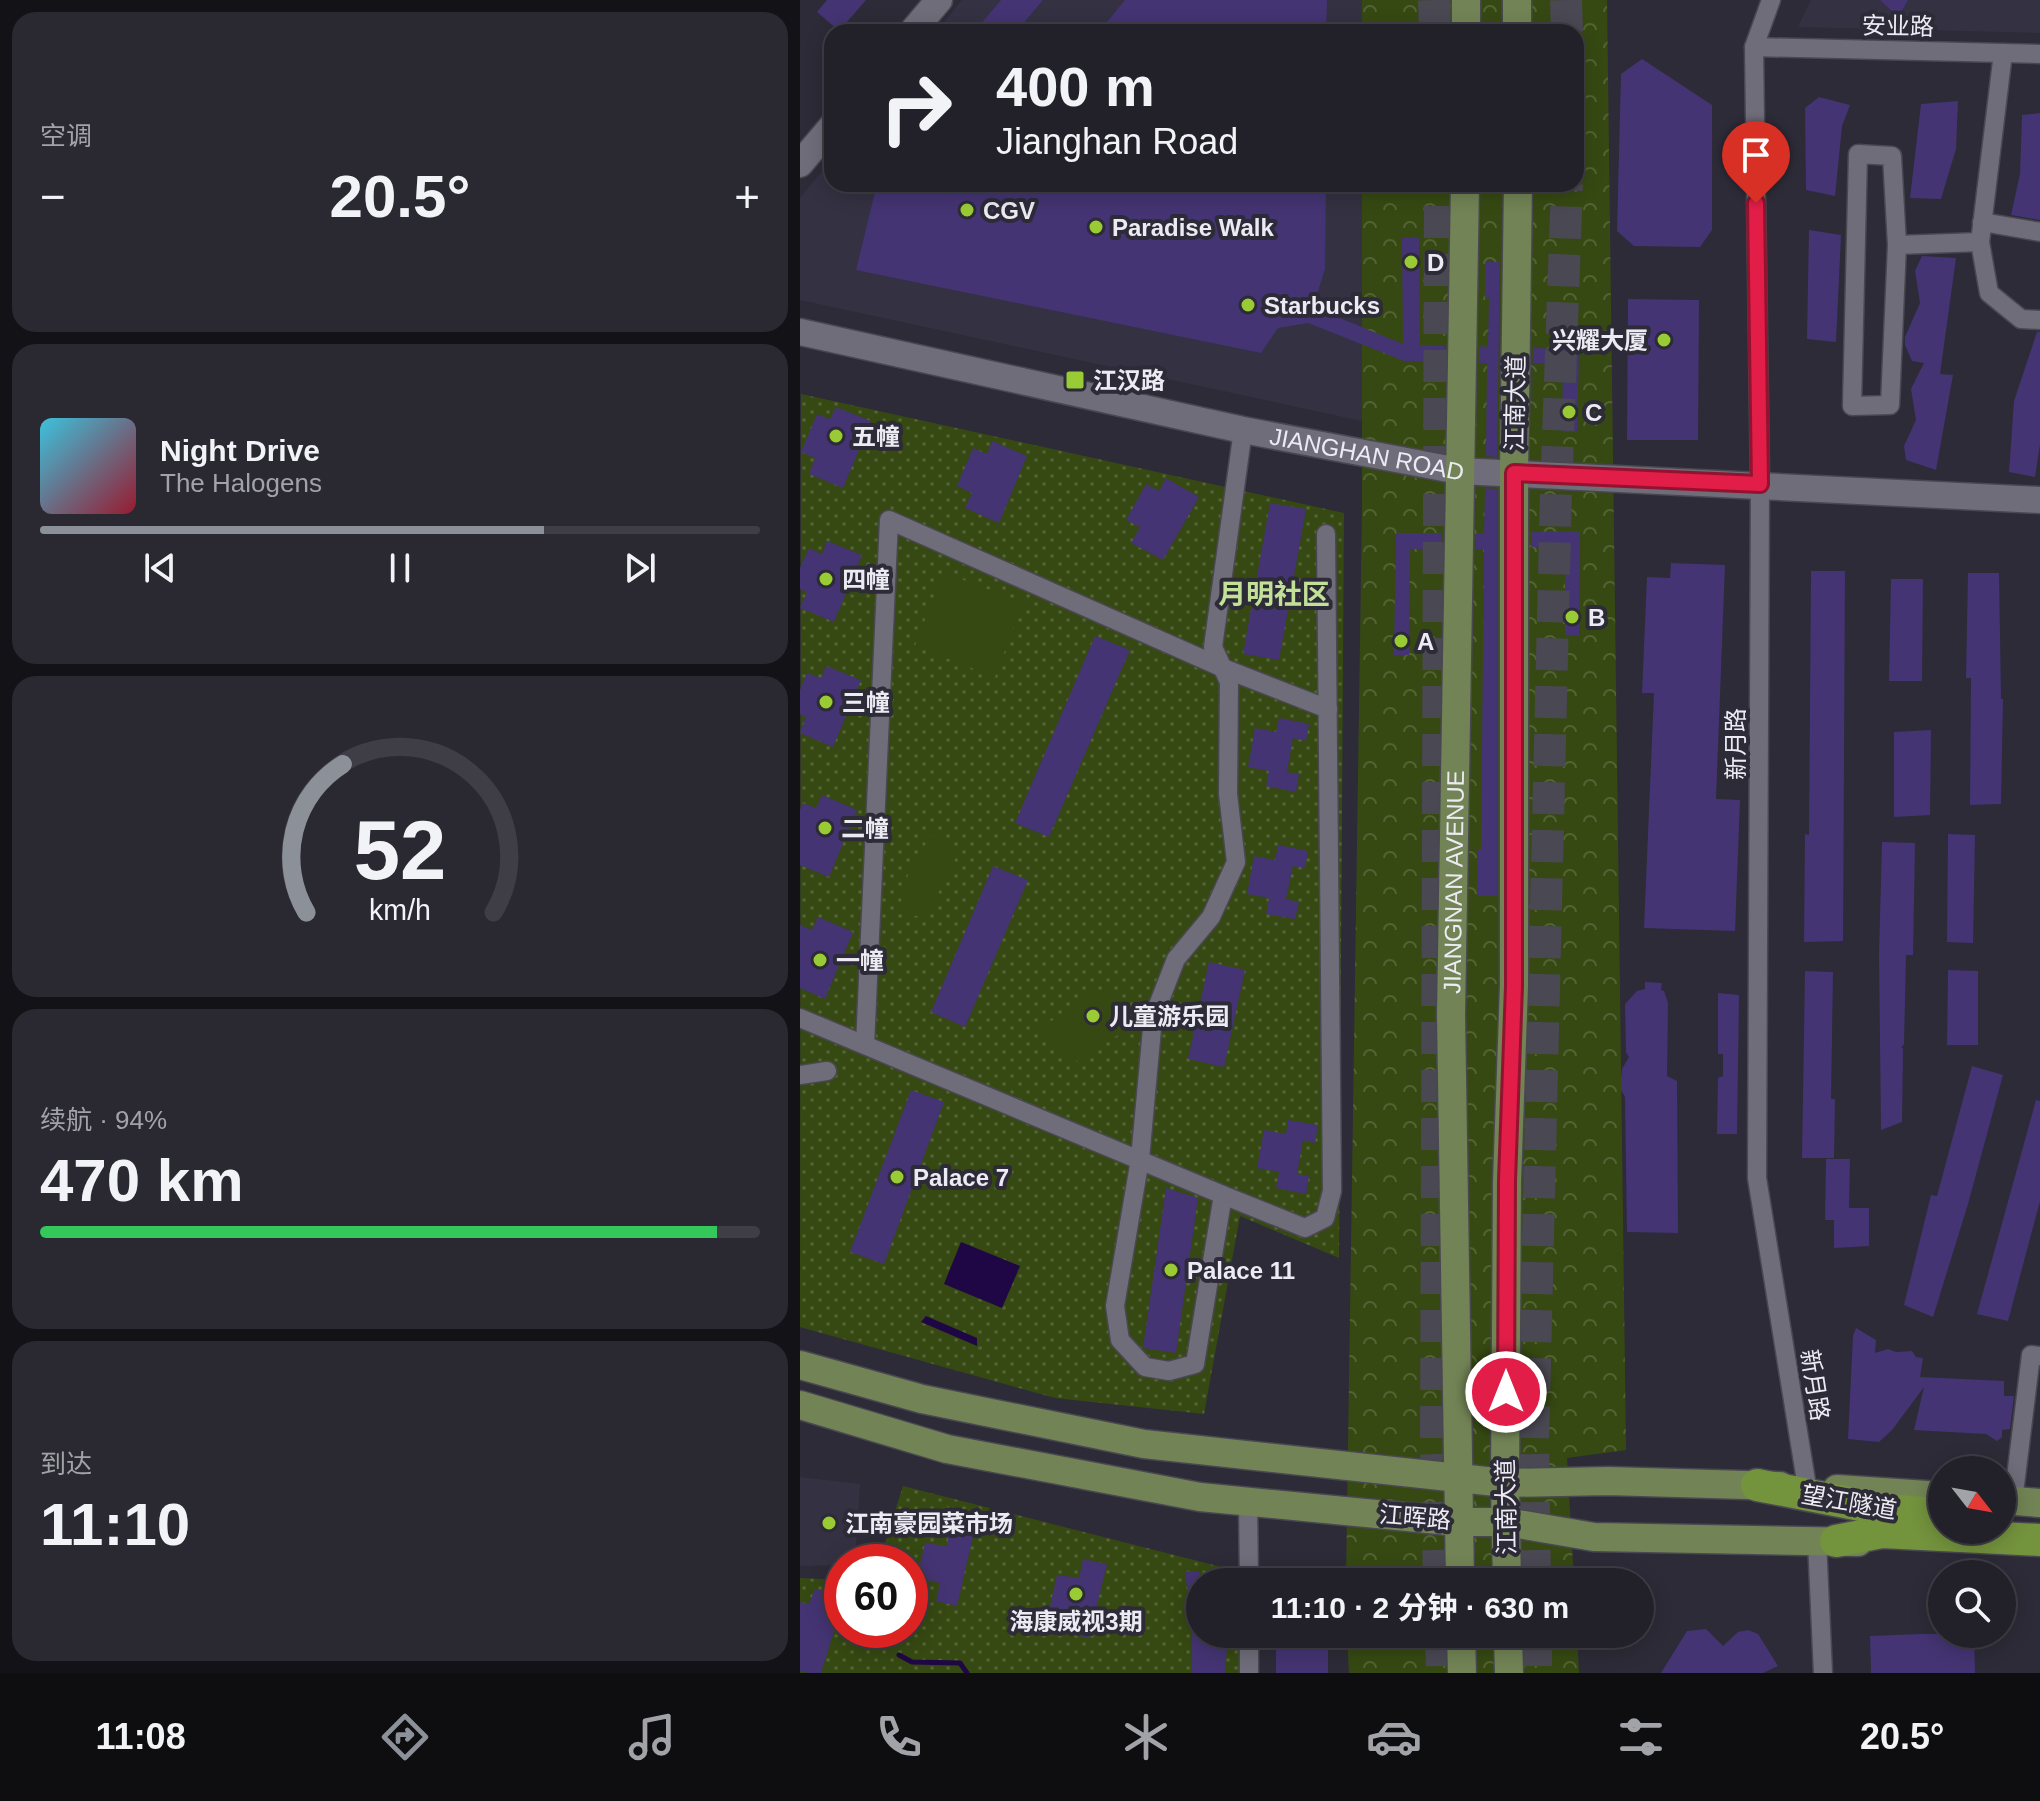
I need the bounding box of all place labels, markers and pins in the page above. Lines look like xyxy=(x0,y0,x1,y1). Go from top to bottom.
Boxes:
pin xyxy=(1722,121,1790,203)
place label: CGV xyxy=(983,197,1035,224)
marker: CGV xyxy=(958,201,976,219)
place label: Paradise Walk xyxy=(1112,214,1275,241)
marker: Paradise Walk xyxy=(1087,218,1105,236)
place label: D xyxy=(1427,249,1444,276)
marker: D xyxy=(1402,253,1420,271)
place label: Starbucks xyxy=(1264,292,1380,319)
marker: Starbucks xyxy=(1239,296,1257,314)
place label: 兴耀大厦 xyxy=(1552,327,1648,354)
marker: 兴耀大厦 xyxy=(1655,331,1673,349)
place label: 江汉路 xyxy=(1093,367,1165,394)
marker: 江汉路 xyxy=(1064,369,1086,391)
place label: C xyxy=(1585,399,1602,426)
marker: C xyxy=(1560,403,1578,421)
place label: 五幢 xyxy=(852,423,900,450)
marker: 五幢 xyxy=(827,427,845,445)
place label: 四幢 xyxy=(842,566,890,593)
marker: 四幢 xyxy=(817,570,835,588)
place label: B xyxy=(1588,604,1605,631)
marker: B xyxy=(1563,608,1581,626)
place label: A xyxy=(1417,628,1434,655)
marker: A xyxy=(1392,632,1410,650)
place label: 三幢 xyxy=(842,689,890,716)
marker: 三幢 xyxy=(817,693,835,711)
place label: 二幢 xyxy=(841,815,889,842)
marker: 二幢 xyxy=(816,819,834,837)
place label: 一幢 xyxy=(836,947,884,974)
marker: 一幢 xyxy=(811,951,829,969)
place label: 儿童游乐园 xyxy=(1109,1003,1229,1030)
marker: 儿童游乐园 xyxy=(1084,1007,1102,1025)
place label: Palace 7 xyxy=(913,1164,1009,1191)
marker: Palace 7 xyxy=(888,1168,906,1186)
place label: Palace 11 xyxy=(1187,1257,1295,1284)
marker: Palace 11 xyxy=(1162,1261,1180,1279)
place label: 江南豪园菜市场 xyxy=(845,1510,1013,1537)
marker: 江南豪园菜市场 xyxy=(820,1514,838,1532)
marker: 海康威视3期 xyxy=(1067,1585,1085,1603)
place label: 海康威视3期 xyxy=(1009,1608,1143,1635)

